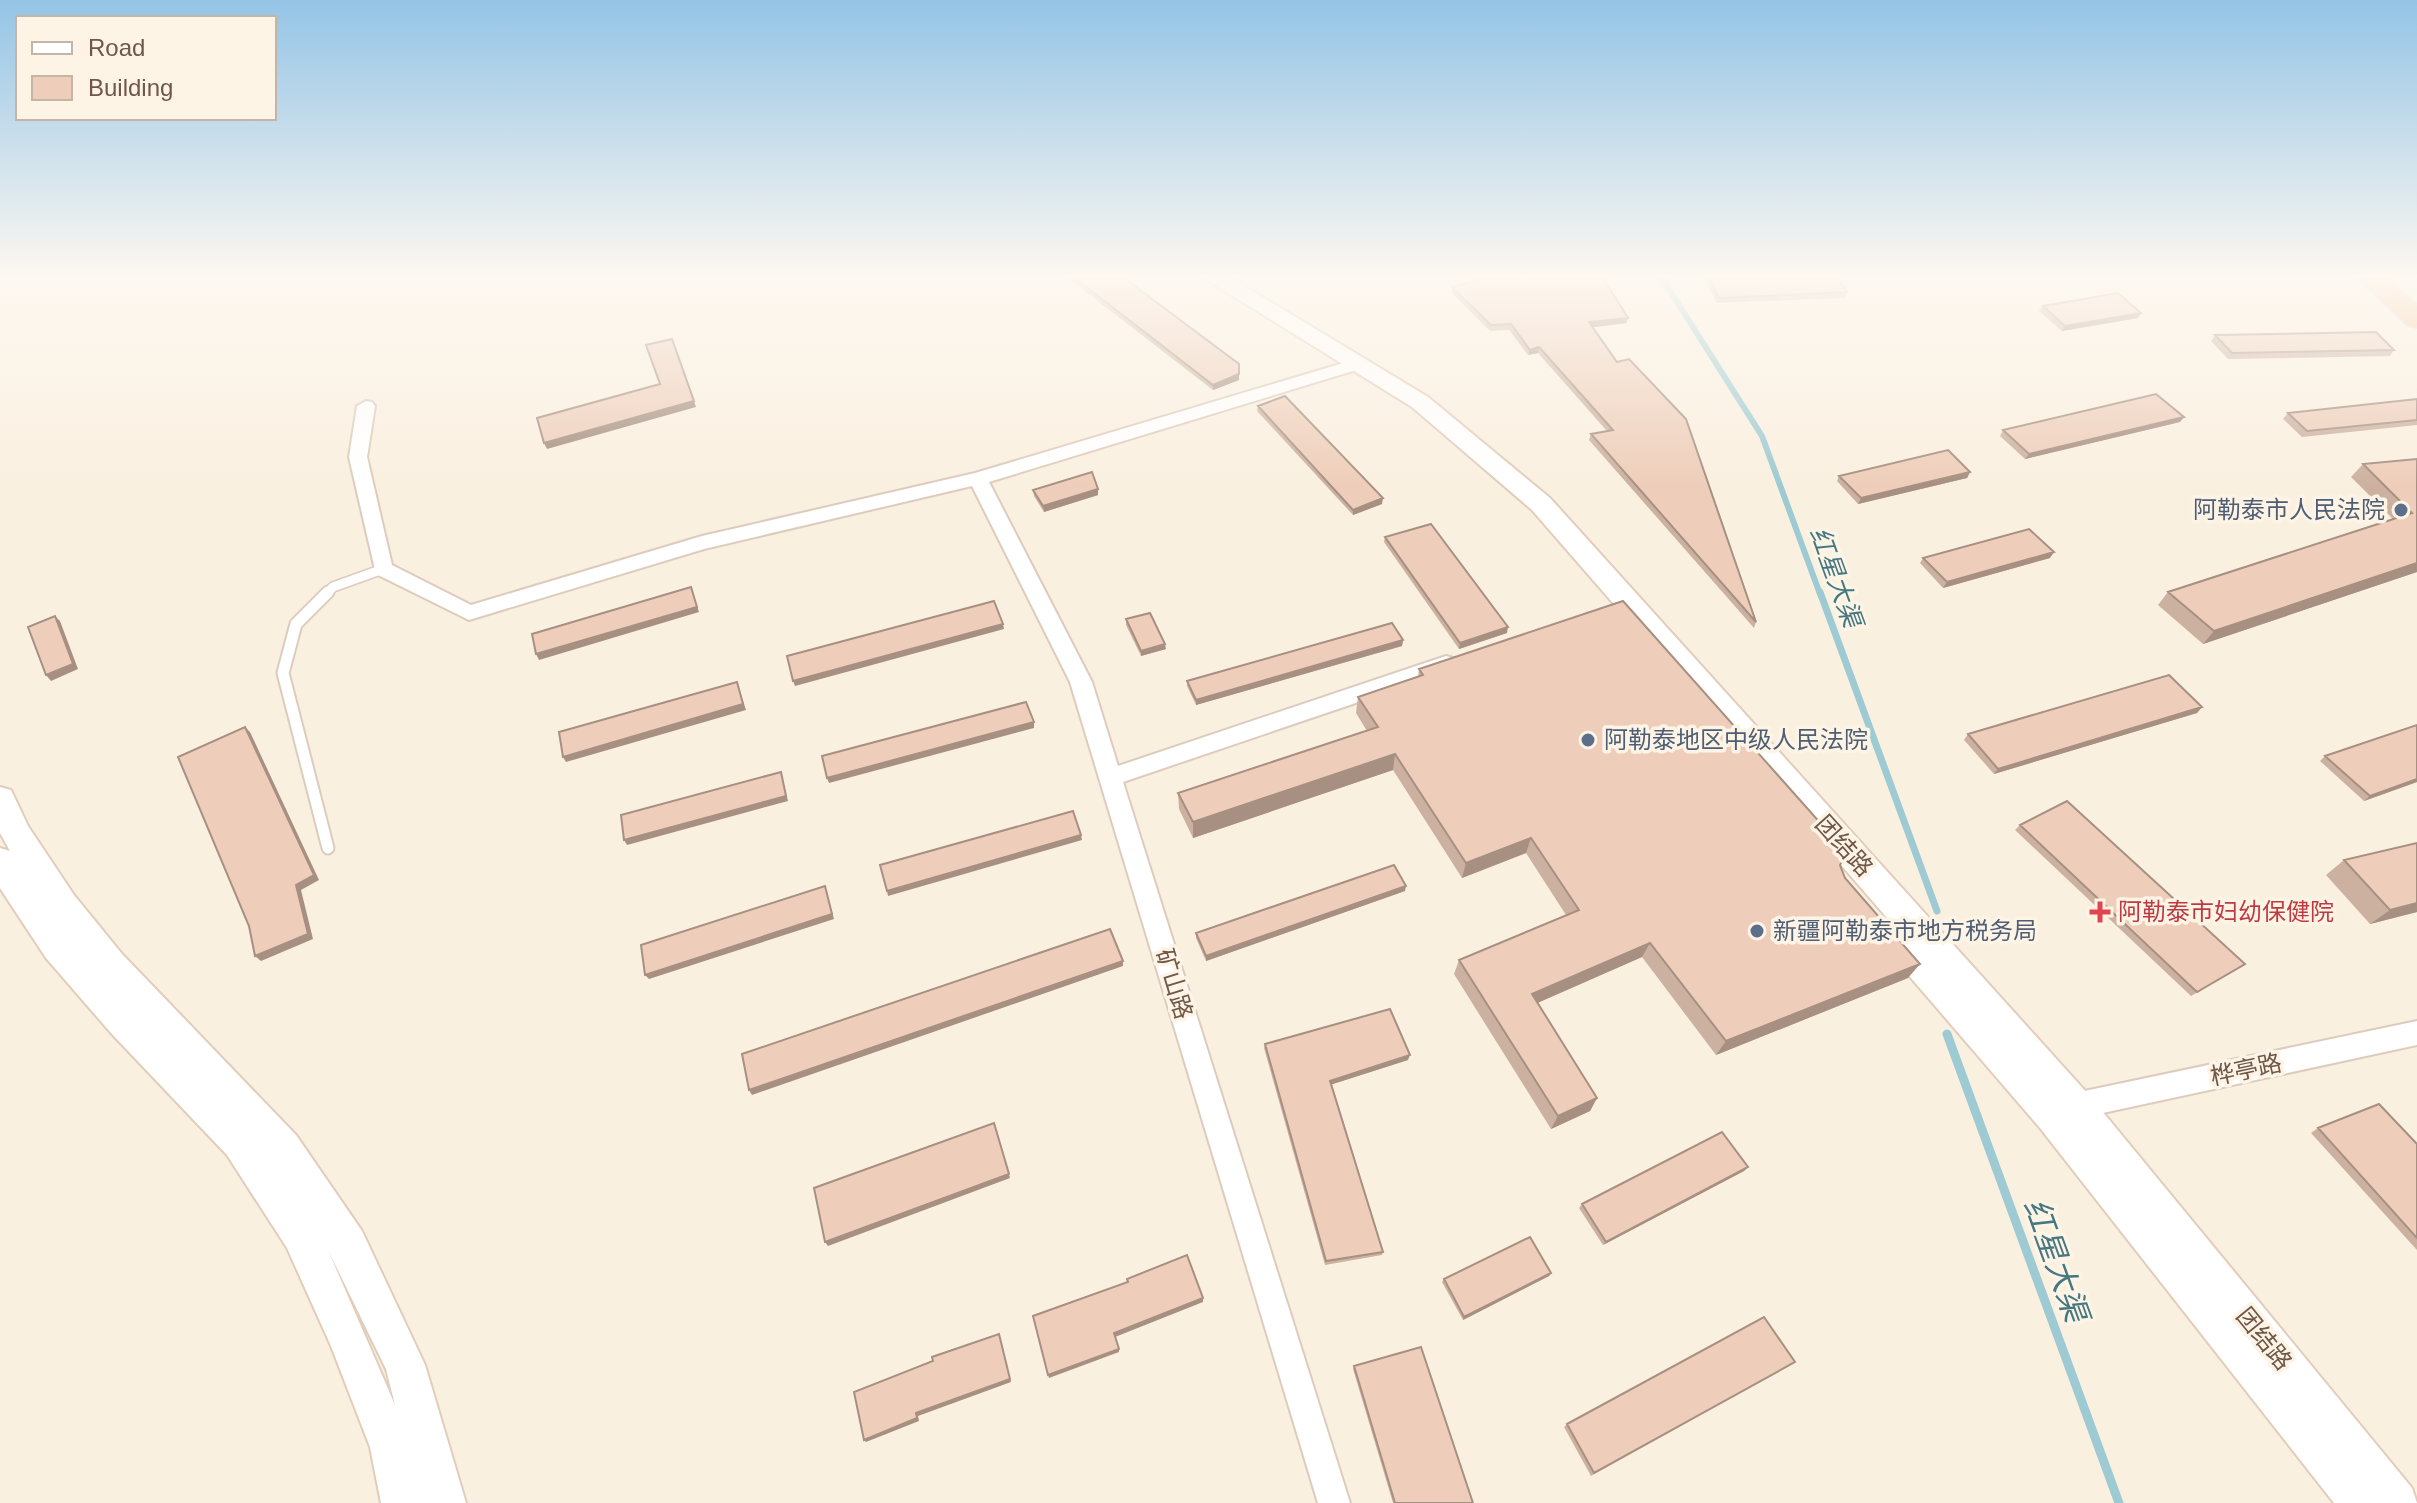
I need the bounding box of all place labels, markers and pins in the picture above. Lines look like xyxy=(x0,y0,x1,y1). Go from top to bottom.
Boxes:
place label: 阿勒泰市人民法院 xyxy=(2193,496,2385,523)
marker: 阿勒泰市人民法院 xyxy=(2392,501,2410,519)
place label: 阿勒泰地区中级人民法院 xyxy=(1604,726,1868,753)
marker: 阿勒泰地区中级人民法院 xyxy=(1579,731,1597,749)
place label: 阿勒泰市妇幼保健院 xyxy=(2118,898,2334,925)
marker: 阿勒泰市妇幼保健院 xyxy=(2089,901,2111,923)
place label: 新疆阿勒泰市地方税务局 xyxy=(1773,917,2037,944)
marker: 新疆阿勒泰市地方税务局 xyxy=(1748,922,1766,940)

